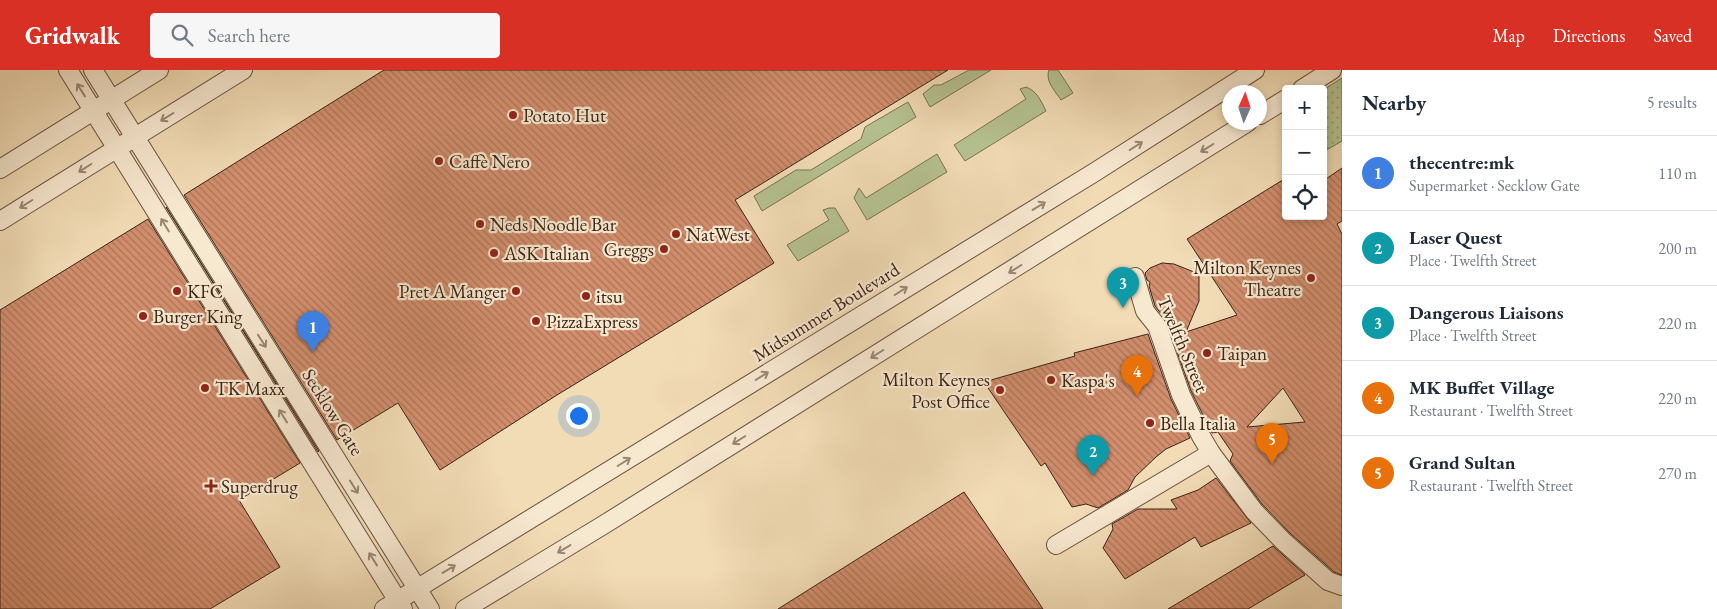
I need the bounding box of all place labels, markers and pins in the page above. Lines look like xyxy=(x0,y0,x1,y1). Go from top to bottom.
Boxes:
place label: Potato Hut xyxy=(523,103,606,128)
marker: Potato Hut xyxy=(507,109,519,121)
place label: Caffè Nero xyxy=(449,149,530,174)
marker: Caffè Nero xyxy=(433,155,445,167)
place label: Neds Noodle Bar xyxy=(490,212,617,237)
marker: Neds Noodle Bar xyxy=(474,218,486,230)
place label: NatWest xyxy=(686,222,750,247)
marker: NatWest xyxy=(670,228,682,240)
place label: Greggs xyxy=(604,237,654,262)
place label: ASK Italian xyxy=(503,241,590,266)
marker: Greggs xyxy=(658,243,670,255)
marker: ASK Italian xyxy=(488,247,500,259)
place label: Milton Keynes Theatre xyxy=(1193,255,1301,302)
pin: 3 xyxy=(1107,267,1139,308)
marker: Milton Keynes Theatre xyxy=(1305,272,1317,284)
place label: KFC xyxy=(187,279,223,304)
place label: Pret A Manger xyxy=(399,279,507,304)
place label: itsu xyxy=(596,284,623,309)
marker: KFC xyxy=(171,285,183,297)
marker: Pret A Manger xyxy=(510,285,522,297)
marker: itsu xyxy=(580,290,592,302)
place label: Burger King xyxy=(153,304,243,329)
place label: PizzaExpress xyxy=(546,309,638,334)
marker: Burger King xyxy=(137,310,149,322)
pin: 1 xyxy=(297,311,329,352)
marker: PizzaExpress xyxy=(530,315,542,327)
place label: Taipan xyxy=(1217,341,1267,366)
marker: Taipan xyxy=(1201,347,1213,359)
pin: 4 xyxy=(1121,355,1153,396)
place label: Milton Keynes Post Office xyxy=(882,367,990,414)
place label: Kaspa's xyxy=(1061,368,1115,393)
marker: Kaspa's xyxy=(1045,374,1057,386)
place label: TK Maxx xyxy=(215,376,286,401)
marker: TK Maxx xyxy=(199,382,211,394)
marker: Milton Keynes Post Office xyxy=(994,384,1006,396)
place label: Bella Italia xyxy=(1160,411,1236,436)
marker: Bella Italia xyxy=(1144,417,1156,429)
pin: 5 xyxy=(1256,423,1288,464)
pin: 2 xyxy=(1077,435,1109,476)
place label: Superdrug xyxy=(221,474,298,499)
marker: Superdrug xyxy=(205,480,217,492)

